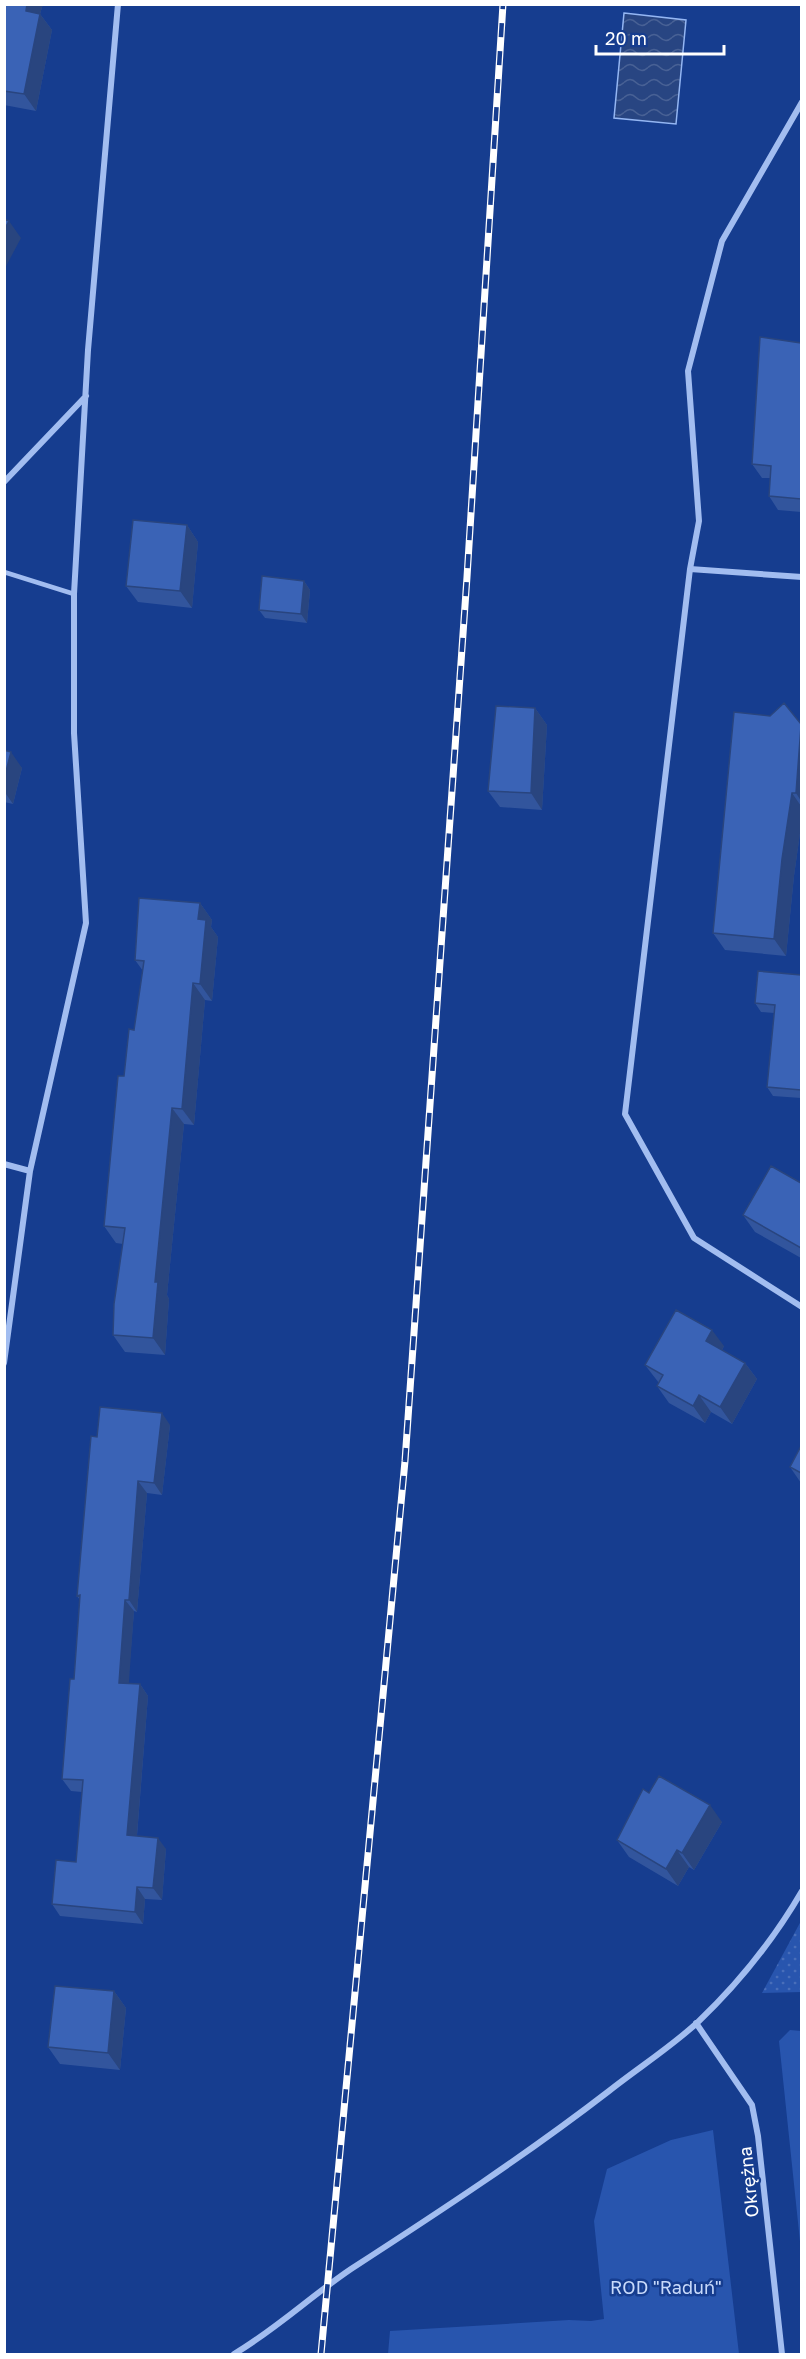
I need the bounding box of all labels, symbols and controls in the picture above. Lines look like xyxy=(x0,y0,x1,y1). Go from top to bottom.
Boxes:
scale bar xyxy=(596,18,724,56)
text: 20 m xyxy=(605,27,647,49)
street label: Okrężna xyxy=(733,2145,763,2219)
park label: ROD "Raduń" xyxy=(610,2276,722,2298)

